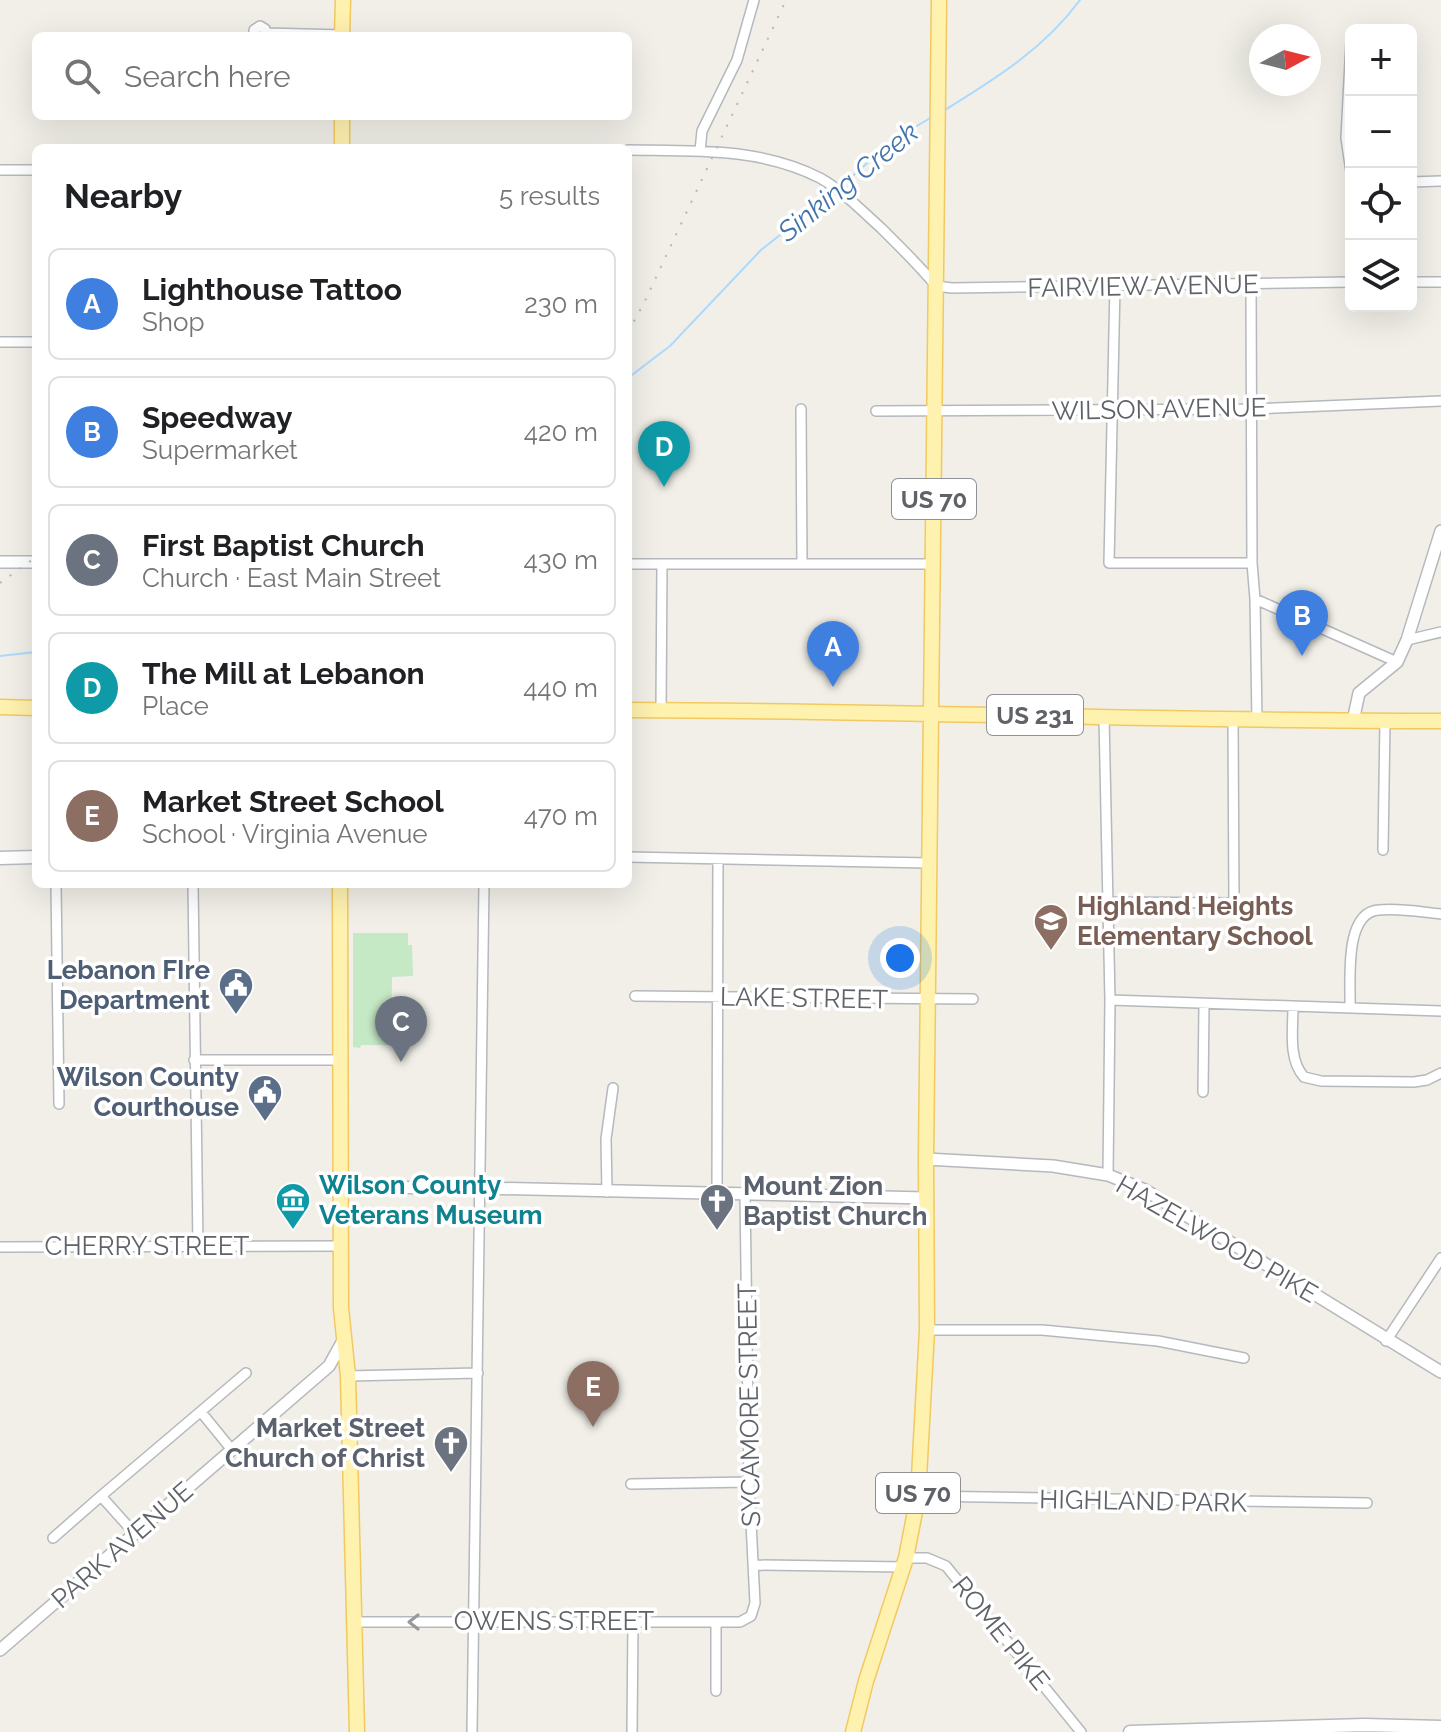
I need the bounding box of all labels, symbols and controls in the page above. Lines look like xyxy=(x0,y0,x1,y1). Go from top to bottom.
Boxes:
north arrow xyxy=(1249,24,1321,96)
map controls xyxy=(1345,24,1417,312)
button: + xyxy=(1345,24,1417,96)
search box xyxy=(32,32,632,120)
icon: search xyxy=(60,54,104,98)
text: Search here xyxy=(124,59,291,94)
button: − xyxy=(1345,96,1417,168)
water label: Sinking Creek xyxy=(771,115,925,249)
button: locate xyxy=(1345,168,1417,240)
text: Nearby xyxy=(64,176,182,216)
text: 5 results xyxy=(499,181,600,211)
button: layers xyxy=(1345,240,1417,312)
street label: FAIRVIEW AVENUE xyxy=(1027,269,1259,303)
text: Lighthouse Tattoo xyxy=(142,272,402,307)
text: A xyxy=(83,289,101,319)
text: 230 m xyxy=(524,289,598,319)
text: Shop xyxy=(142,307,204,337)
street label: WILSON AVENUE xyxy=(1051,392,1267,426)
text: Speedway xyxy=(142,400,292,435)
text: B xyxy=(83,417,101,447)
text: 420 m xyxy=(524,417,598,447)
pin: D xyxy=(638,421,690,487)
text: Supermarket xyxy=(142,435,298,465)
road number: US 70 xyxy=(892,479,976,519)
text: First Baptist Church xyxy=(142,528,425,563)
text: C xyxy=(83,545,101,575)
text: 430 m xyxy=(523,545,598,575)
text: Church · East Main Street xyxy=(142,563,441,593)
pin: B xyxy=(1276,590,1328,656)
pin: A xyxy=(807,621,859,687)
text: The Mill at Lebanon xyxy=(142,656,425,691)
text: D xyxy=(83,673,101,703)
text: 440 m xyxy=(523,673,598,703)
text: Place xyxy=(142,691,209,721)
road number: US 231 xyxy=(987,695,1083,735)
text: Market Street School xyxy=(142,784,444,819)
text: E xyxy=(84,801,100,831)
text: 470 m xyxy=(524,801,598,831)
text: School · Virginia Avenue xyxy=(142,819,428,849)
place label: Highland Heights Elementary School xyxy=(1077,891,1314,951)
school or university icon: Highland Heights Elementary School xyxy=(1032,902,1070,952)
your location xyxy=(880,938,920,978)
place label: Lebanon FIre Department xyxy=(47,955,210,1015)
public building icon: Lebanon FIre Department xyxy=(217,966,255,1016)
street label: LAKE STREET xyxy=(720,982,888,1014)
pin: C xyxy=(375,996,427,1062)
place label: Wilson County Courthouse xyxy=(57,1062,239,1122)
public building icon: Wilson County Courthouse xyxy=(246,1073,284,1123)
street label: HAZELWOOD PIKE xyxy=(1111,1169,1323,1309)
place label: Wilson County Veterans Museum xyxy=(319,1170,543,1230)
place label: Mount Zion Baptist Church xyxy=(743,1171,927,1231)
museum icon: Wilson County Veterans Museum xyxy=(274,1181,312,1231)
church icon: Mount Zion Baptist Church xyxy=(698,1182,736,1232)
street label: CHERRY STREET xyxy=(45,1231,250,1261)
street label: SYCAMORE STREET xyxy=(732,1283,766,1527)
pin: E xyxy=(567,1361,619,1427)
place label: Market Street Church of Christ xyxy=(225,1413,425,1473)
church icon: Market Street Church of Christ xyxy=(432,1424,470,1474)
road number: US 70 xyxy=(876,1473,960,1513)
street label: PARK AVENUE xyxy=(45,1476,199,1614)
street label: HIGHLAND PARK xyxy=(1039,1484,1247,1518)
street label: ROME PIKE xyxy=(946,1570,1056,1696)
street label: OWENS STREET xyxy=(454,1606,654,1636)
one-way arrow xyxy=(407,1613,420,1631)

